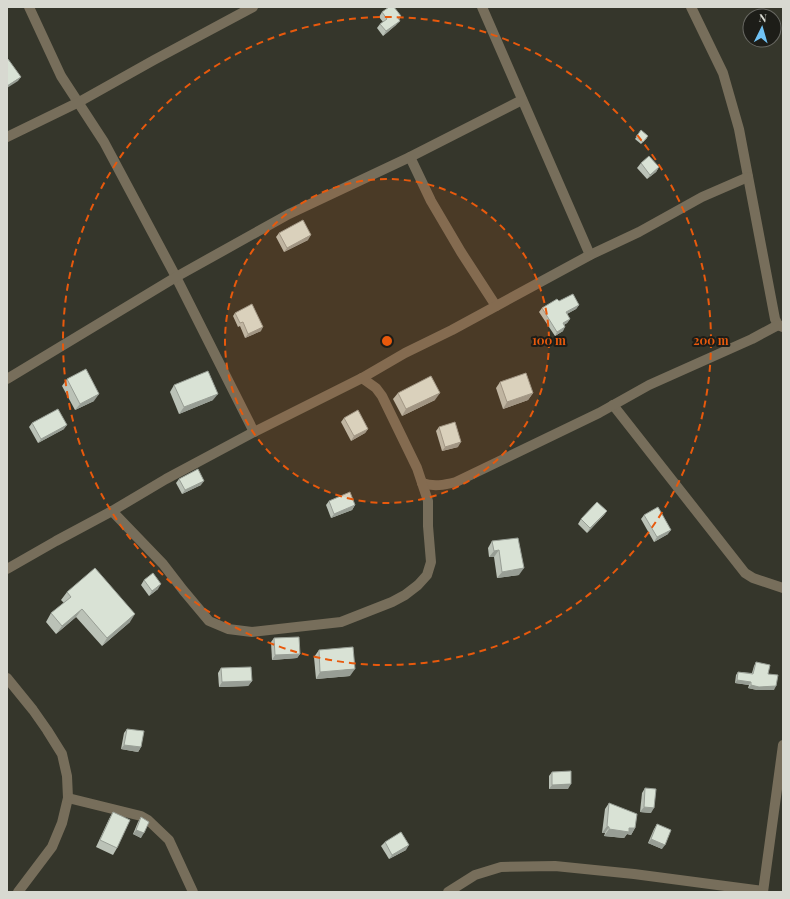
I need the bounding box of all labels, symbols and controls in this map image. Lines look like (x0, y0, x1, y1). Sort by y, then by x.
north arrow (742, 8, 782, 48)
text: N (758, 10, 768, 25)
text: 100 m (532, 332, 566, 348)
text: 200 m (693, 332, 729, 348)
centre of rings (380, 334, 394, 348)

